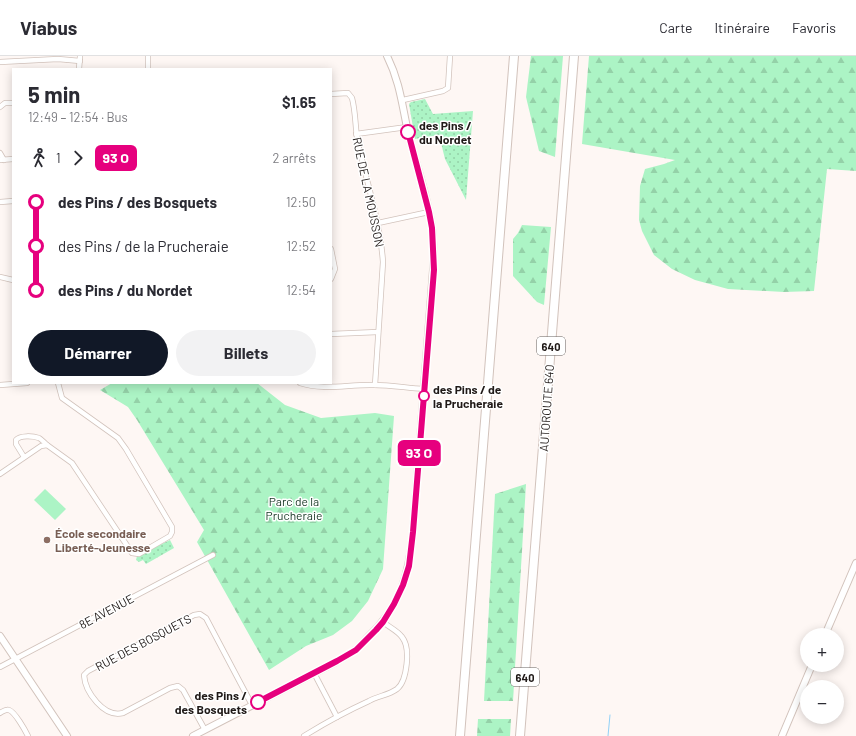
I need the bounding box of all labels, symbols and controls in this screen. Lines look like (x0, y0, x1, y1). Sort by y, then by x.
text: Viabus (20, 16, 77, 39)
text: Carte (659, 19, 692, 36)
text: Itinéraire (714, 19, 770, 36)
text: Favoris (792, 19, 836, 36)
text: 5 min (28, 81, 80, 107)
text: $1.65 (282, 93, 316, 111)
text: 12:49 – 12:54 · Bus (28, 109, 128, 125)
place label: des Pins / du Nordet (419, 118, 472, 146)
marker: des Pins / du Nordet (400, 124, 416, 140)
street label: RUE DE LA MOUSSON (350, 136, 388, 248)
icon: walk (28, 147, 50, 169)
icon: forward (67, 147, 89, 169)
text: 93 O (103, 149, 129, 166)
text: 1 (56, 150, 61, 166)
text: 2 arrêts (273, 150, 316, 166)
text: des Pins / des Bosquets (58, 193, 217, 211)
text: 12:50 (286, 194, 316, 210)
text: des Pins / de la Prucheraie (58, 237, 229, 255)
text: 12:52 (286, 238, 316, 254)
text: des Pins / du Nordet (58, 281, 192, 299)
text: 12:54 (286, 282, 316, 298)
button: Démarrer (28, 330, 168, 376)
button: Billets (176, 330, 316, 376)
road number: 640 (537, 337, 565, 355)
street label: AUTOROUTE 640 (536, 364, 556, 452)
place label: des Pins / de la Prucheraie (433, 382, 503, 410)
marker: des Pins / de la Prucheraie (418, 390, 430, 402)
line badge: 93 O (391, 440, 447, 466)
text: 93 O (406, 444, 432, 461)
park label: Parc de la Prucheraie (266, 494, 322, 522)
place label: École secondaire Liberté-Jeunesse (55, 526, 151, 554)
marker: École secondaire Liberté-Jeunesse (42, 535, 52, 545)
street label: 8E AVENUE (76, 591, 136, 631)
street label: RUE DES BOSQUETS (93, 611, 193, 673)
map controls (800, 628, 844, 724)
button: + (800, 628, 844, 672)
road number: 640 (511, 668, 539, 686)
button: − (800, 680, 844, 724)
place label: des Pins / des Bosquets (175, 688, 247, 716)
marker: des Pins / des Bosquets (250, 694, 266, 710)

